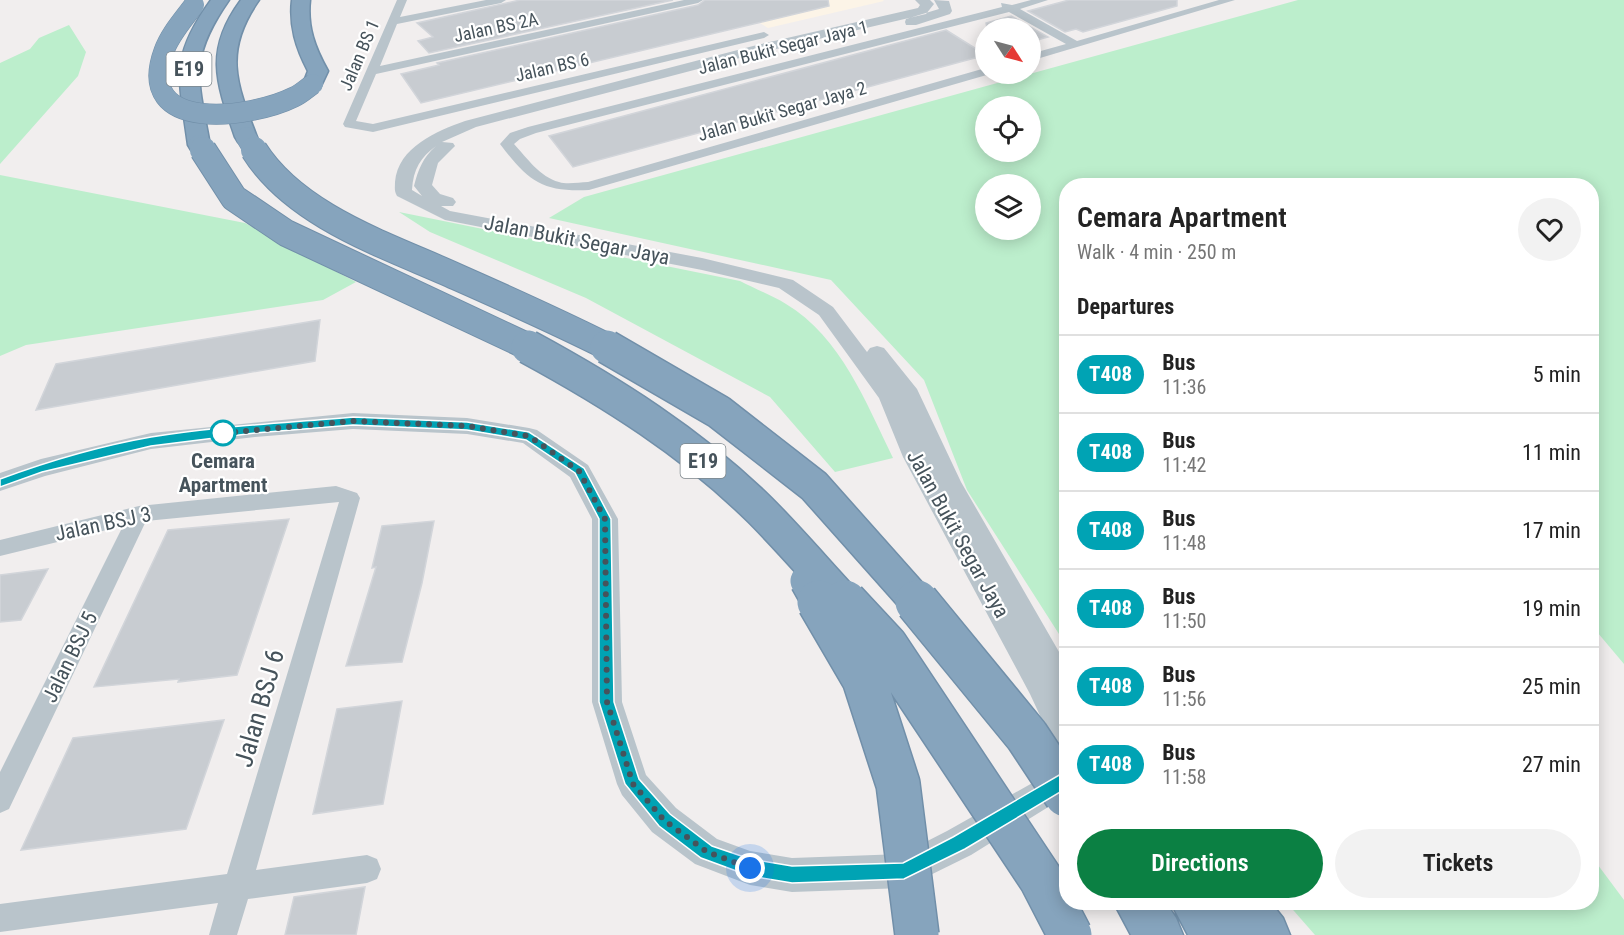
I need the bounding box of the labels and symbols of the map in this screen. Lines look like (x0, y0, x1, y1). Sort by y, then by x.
street label: Jalan BS 2A (452, 8, 541, 46)
street label: Jalan BS 1 (335, 16, 383, 94)
street label: Jalan Bukit Segar Jaya 1 (696, 16, 870, 78)
north arrow (975, 18, 1041, 84)
street label: Jalan BS 6 (513, 48, 591, 86)
road number: E19 (166, 52, 212, 86)
street label: Jalan Bukit Segar Jaya 2 (695, 77, 869, 145)
street label: Jalan Bukit Segar Jaya (482, 210, 672, 270)
marker: Cemara Apartment (210, 420, 236, 446)
road number: E19 (680, 444, 726, 478)
street label: Jalan Bukit Segar Jaya (902, 446, 1014, 622)
place label: Cemara Apartment (179, 449, 267, 497)
street label: Jalan BSJ 3 (53, 502, 153, 546)
street label: Jalan BSJ 5 (38, 608, 102, 706)
street label: Jalan BSJ 6 (228, 646, 290, 770)
your location (735, 853, 765, 883)

